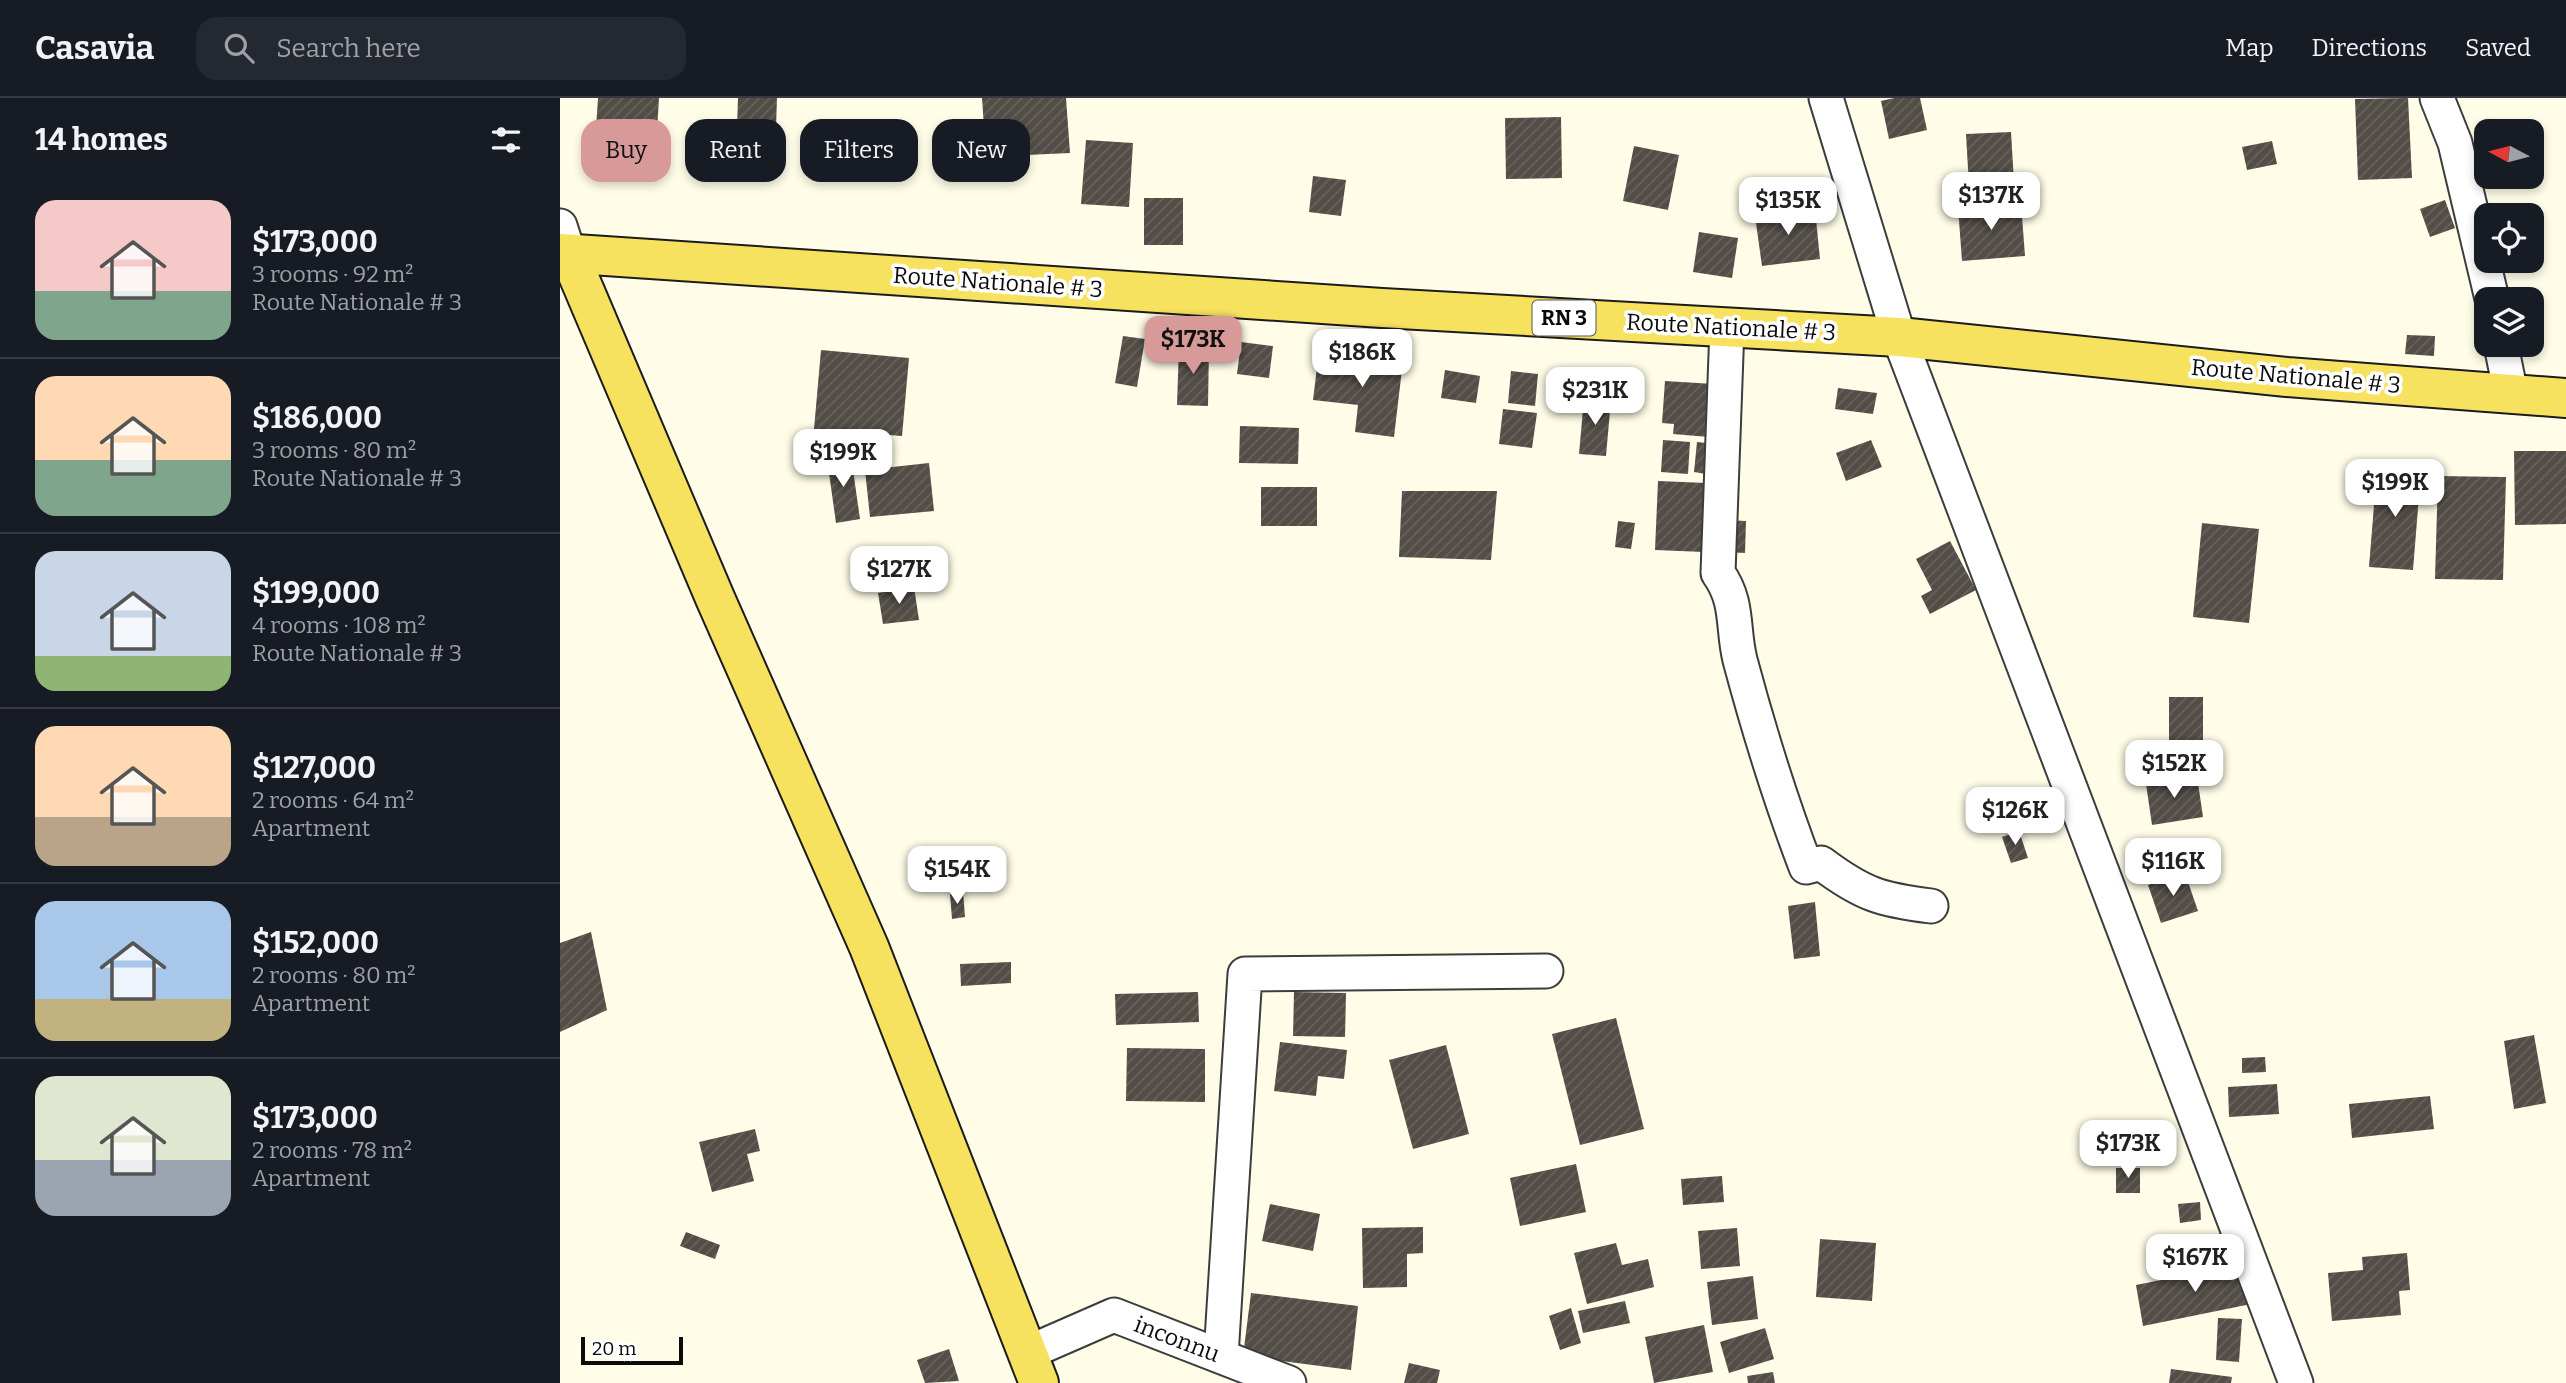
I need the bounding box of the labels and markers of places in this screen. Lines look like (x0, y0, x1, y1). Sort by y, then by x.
pin: $137K (1942, 172, 2040, 232)
pin: $135K (1739, 178, 1837, 237)
pin: $173K (1144, 316, 1242, 376)
pin: $186K (1313, 330, 1411, 389)
pin: $231K (1546, 368, 1644, 427)
pin: $199K (794, 430, 892, 489)
pin: $199K (2346, 460, 2444, 519)
pin: $127K (850, 546, 948, 606)
pin: $152K (2125, 740, 2223, 800)
pin: $126K (1966, 788, 2064, 847)
pin: $116K (2124, 838, 2222, 898)
pin: $154K (908, 846, 1006, 906)
pin: $173K (2079, 1121, 2177, 1180)
pin: $167K (2146, 1234, 2244, 1294)

